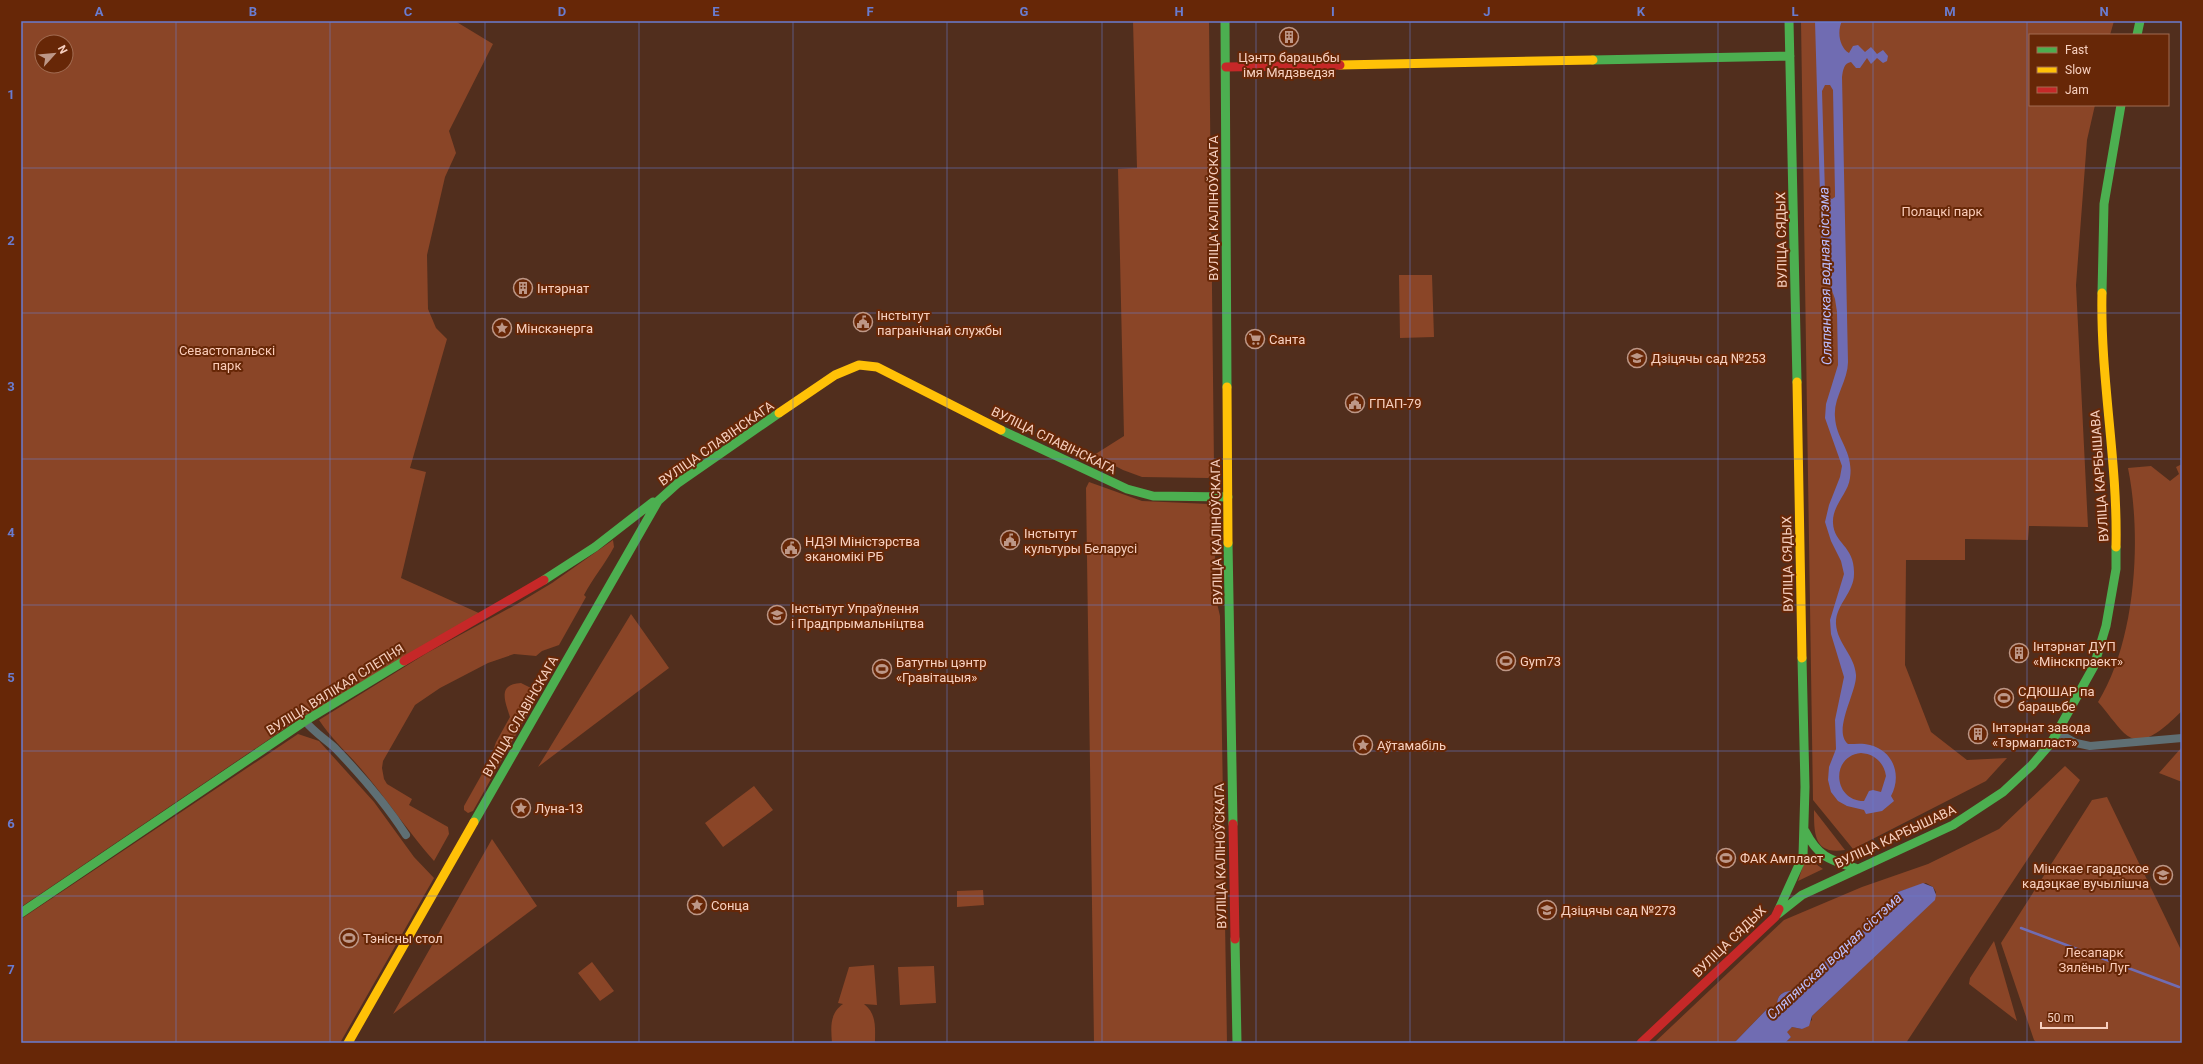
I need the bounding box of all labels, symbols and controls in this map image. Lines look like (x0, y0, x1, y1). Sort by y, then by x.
text: A (95, 4, 104, 19)
text: B (249, 4, 257, 19)
text: C (404, 4, 413, 19)
text: D (558, 4, 566, 19)
text: E (712, 4, 720, 19)
text: F (866, 4, 874, 19)
text: G (1020, 4, 1029, 19)
text: H (1174, 4, 1184, 19)
text: I (1331, 4, 1335, 19)
text: J (1483, 4, 1491, 19)
text: K (1637, 4, 1646, 19)
text: L (1791, 4, 1799, 19)
text: M (1944, 4, 1956, 19)
text: N (2099, 4, 2109, 19)
building icon: Цэнтр барацьбы імя Мядзведзя (1278, 26, 1300, 48)
north arrow (34, 34, 74, 74)
legend (2029, 34, 2169, 106)
text: N (55, 43, 70, 56)
text: Fast (2065, 43, 2088, 57)
place label: Цэнтр барацьбы імя Мядзведзя (1238, 50, 1340, 80)
text: Slow (2065, 63, 2091, 77)
text: Jam (2065, 83, 2089, 97)
text: 1 (7, 87, 15, 102)
street label: ВУЛІЦА КАЛІНОЎСКАГА (1206, 135, 1221, 281)
water label: Сляпянская водная сістэма (1815, 187, 1835, 365)
street label: ВУЛІЦА СЯДЫХ (1773, 192, 1790, 288)
park label: Полацкі парк (1901, 204, 1983, 219)
text: 2 (7, 233, 15, 248)
building icon: Інтэрнат (512, 277, 534, 299)
place label: Інтэрнат (537, 281, 589, 296)
place label: Інстытут пагранічнай службы (877, 308, 1002, 338)
public building icon: Інстытут пагранічнай службы (852, 311, 874, 333)
place icon: Мінскэнерга (491, 317, 513, 339)
place label: Мінскэнерга (516, 321, 593, 336)
supermarket icon: Санта (1244, 328, 1266, 350)
place label: Санта (1269, 332, 1305, 347)
park label: Севастопальскі парк (179, 343, 275, 373)
school or university icon: Дзіцячы сад №253 (1626, 347, 1648, 369)
place label: Дзіцячы сад №253 (1651, 351, 1766, 366)
text: 3 (7, 379, 15, 394)
public building icon: ГПАП-79 (1344, 392, 1366, 414)
place label: ГПАП-79 (1369, 396, 1421, 411)
street label: ВУЛІЦА СЛАВІНСКАГА (656, 398, 777, 489)
street label: ВУЛІЦА СЛАВІНСКАГА (989, 404, 1119, 477)
street label: ВУЛІЦА КАРБЫШАВА (2087, 409, 2112, 542)
street label: ВУЛІЦА КАЛІНОЎСКАГА (1208, 459, 1225, 605)
street label: ВУЛІЦА СЯДЫХ (1779, 516, 1796, 612)
text: 4 (7, 525, 15, 540)
place label: Інстытут культуры Беларусі (1024, 526, 1137, 556)
public building icon: Інстытут культуры Беларусі (999, 529, 1021, 551)
place label: НДЭІ Міністэрства эканомікі РБ (805, 534, 920, 564)
public building icon: НДЭІ Міністэрства эканомікі РБ (780, 537, 802, 559)
place label: Інстытут Упраўлення і Прадпрымальніцтва (791, 601, 924, 631)
school or university icon: Інстытут Упраўлення і Прадпрымальніцтва (766, 604, 788, 626)
place label: Інтэрнат ДУП «Мінскпраект» (2033, 639, 2123, 669)
street label: ВУЛІЦА ВЯЛІКАЯ СЛЕПНЯ (264, 641, 407, 738)
building icon: Інтэрнат ДУП «Мінскпраект» (2008, 642, 2030, 664)
sports icon: Gym73 (1495, 650, 1517, 672)
street label: ВУЛІЦА СЛАВІНСКАГА (480, 653, 561, 779)
place label: Gym73 (1520, 654, 1561, 669)
place label: Батутны цэнтр «Гравітацыя» (896, 655, 986, 685)
sports icon: Батутны цэнтр «Гравітацыя» (871, 658, 893, 680)
text: 5 (7, 670, 15, 685)
place label: СДЮШАР па барацьбе (2018, 684, 2095, 714)
sports icon: СДЮШАР па барацьбе (1993, 687, 2015, 709)
place label: Інтэрнат завода «Тэрмапласт» (1992, 720, 2091, 750)
building icon: Інтэрнат завода «Тэрмапласт» (1967, 723, 1989, 745)
place icon: Аўтамабіль (1352, 734, 1374, 756)
place label: Аўтамабіль (1377, 738, 1446, 753)
street label: ВУЛІЦА КАЛІНОЎСКАГА (1212, 783, 1229, 929)
place icon: Луна-13 (510, 797, 532, 819)
place label: Луна-13 (535, 801, 583, 816)
street label: ВУЛІЦА КАРБЫШАВА (1832, 802, 1959, 871)
text: 6 (7, 816, 15, 831)
sports icon: ФАК Ампласт (1715, 847, 1737, 869)
place label: ФАК Ампласт (1740, 851, 1823, 866)
place label: Мінскае гарадское кадэцкае вучылішча (2022, 861, 2149, 891)
school or university icon: Мінскае гарадское кадэцкае вучылішча (2152, 864, 2174, 886)
water label: Сляпянская водная сістэма (1763, 889, 1905, 1023)
place icon: Сонца (686, 894, 708, 916)
place label: Сонца (711, 898, 749, 913)
school or university icon: Дзіцячы сад №273 (1536, 899, 1558, 921)
place label: Дзіцячы сад №273 (1561, 903, 1676, 918)
street label: ВУЛІЦА СЯДЫХ (1690, 903, 1769, 980)
sports icon: Тэнісны стол (338, 927, 360, 949)
place label: Тэнісны стол (363, 931, 443, 946)
park label: Лесапарк Зялёны Луг (2059, 945, 2130, 975)
text: 7 (7, 962, 15, 977)
scale bar (2041, 1004, 2107, 1030)
text: 50 m (2047, 1011, 2074, 1025)

